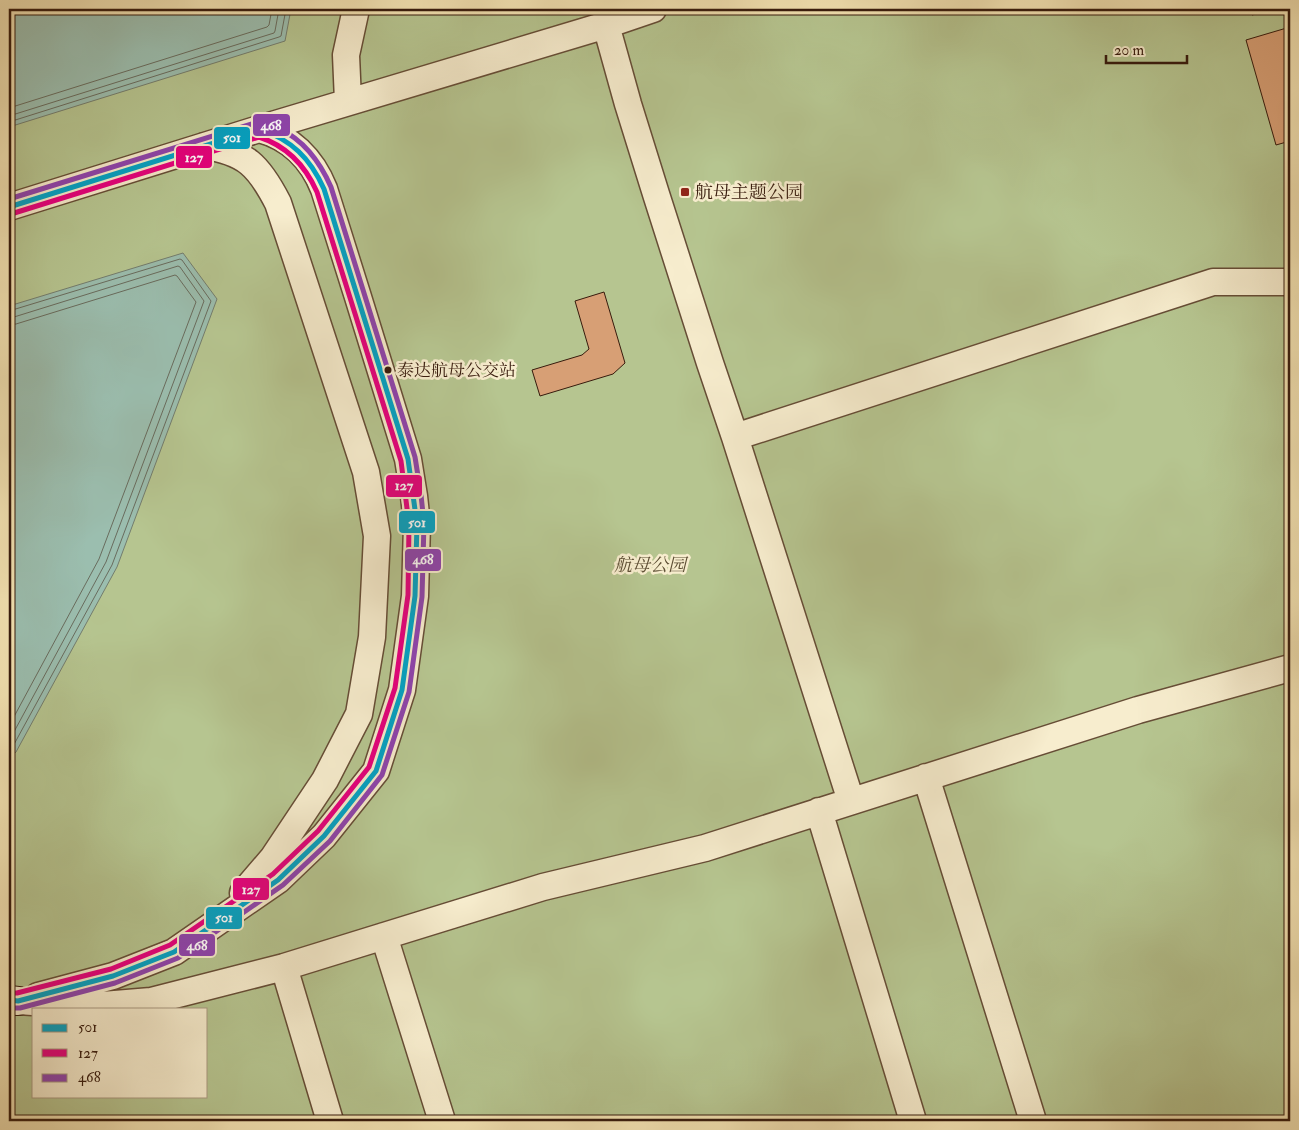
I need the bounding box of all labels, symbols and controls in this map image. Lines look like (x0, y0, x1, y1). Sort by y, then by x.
scale bar (1106, 32, 1188, 64)
text: 20 m (1114, 41, 1144, 60)
line badge: 468 (252, 113, 291, 137)
text: 468 (259, 117, 282, 134)
line badge: 501 (213, 126, 251, 150)
text: 501 (223, 129, 241, 146)
line badge: 127 (175, 145, 213, 169)
text: 127 (185, 149, 204, 166)
place label: 航母主题公园 (695, 181, 803, 204)
marker: 航母主题公园 (679, 186, 691, 198)
place label: 泰达航母公交站 (397, 360, 516, 381)
marker: 泰达航母公交站 (383, 365, 393, 375)
line badge: 127 (385, 474, 423, 498)
text: 127 (395, 477, 414, 494)
line badge: 501 (398, 510, 436, 534)
text: 501 (408, 514, 426, 531)
line badge: 468 (404, 548, 442, 572)
text: 468 (411, 551, 434, 568)
park label: 航母公园 (614, 554, 689, 577)
line badge: 127 (232, 877, 270, 901)
text: 127 (242, 881, 261, 898)
line badge: 501 (205, 906, 243, 930)
text: 501 (215, 909, 233, 926)
line badge: 468 (178, 933, 216, 957)
text: 468 (185, 937, 208, 954)
legend (32, 1008, 208, 1098)
text: 501 (78, 1018, 97, 1037)
text: 127 (78, 1044, 98, 1063)
text: 468 (78, 1068, 101, 1087)

